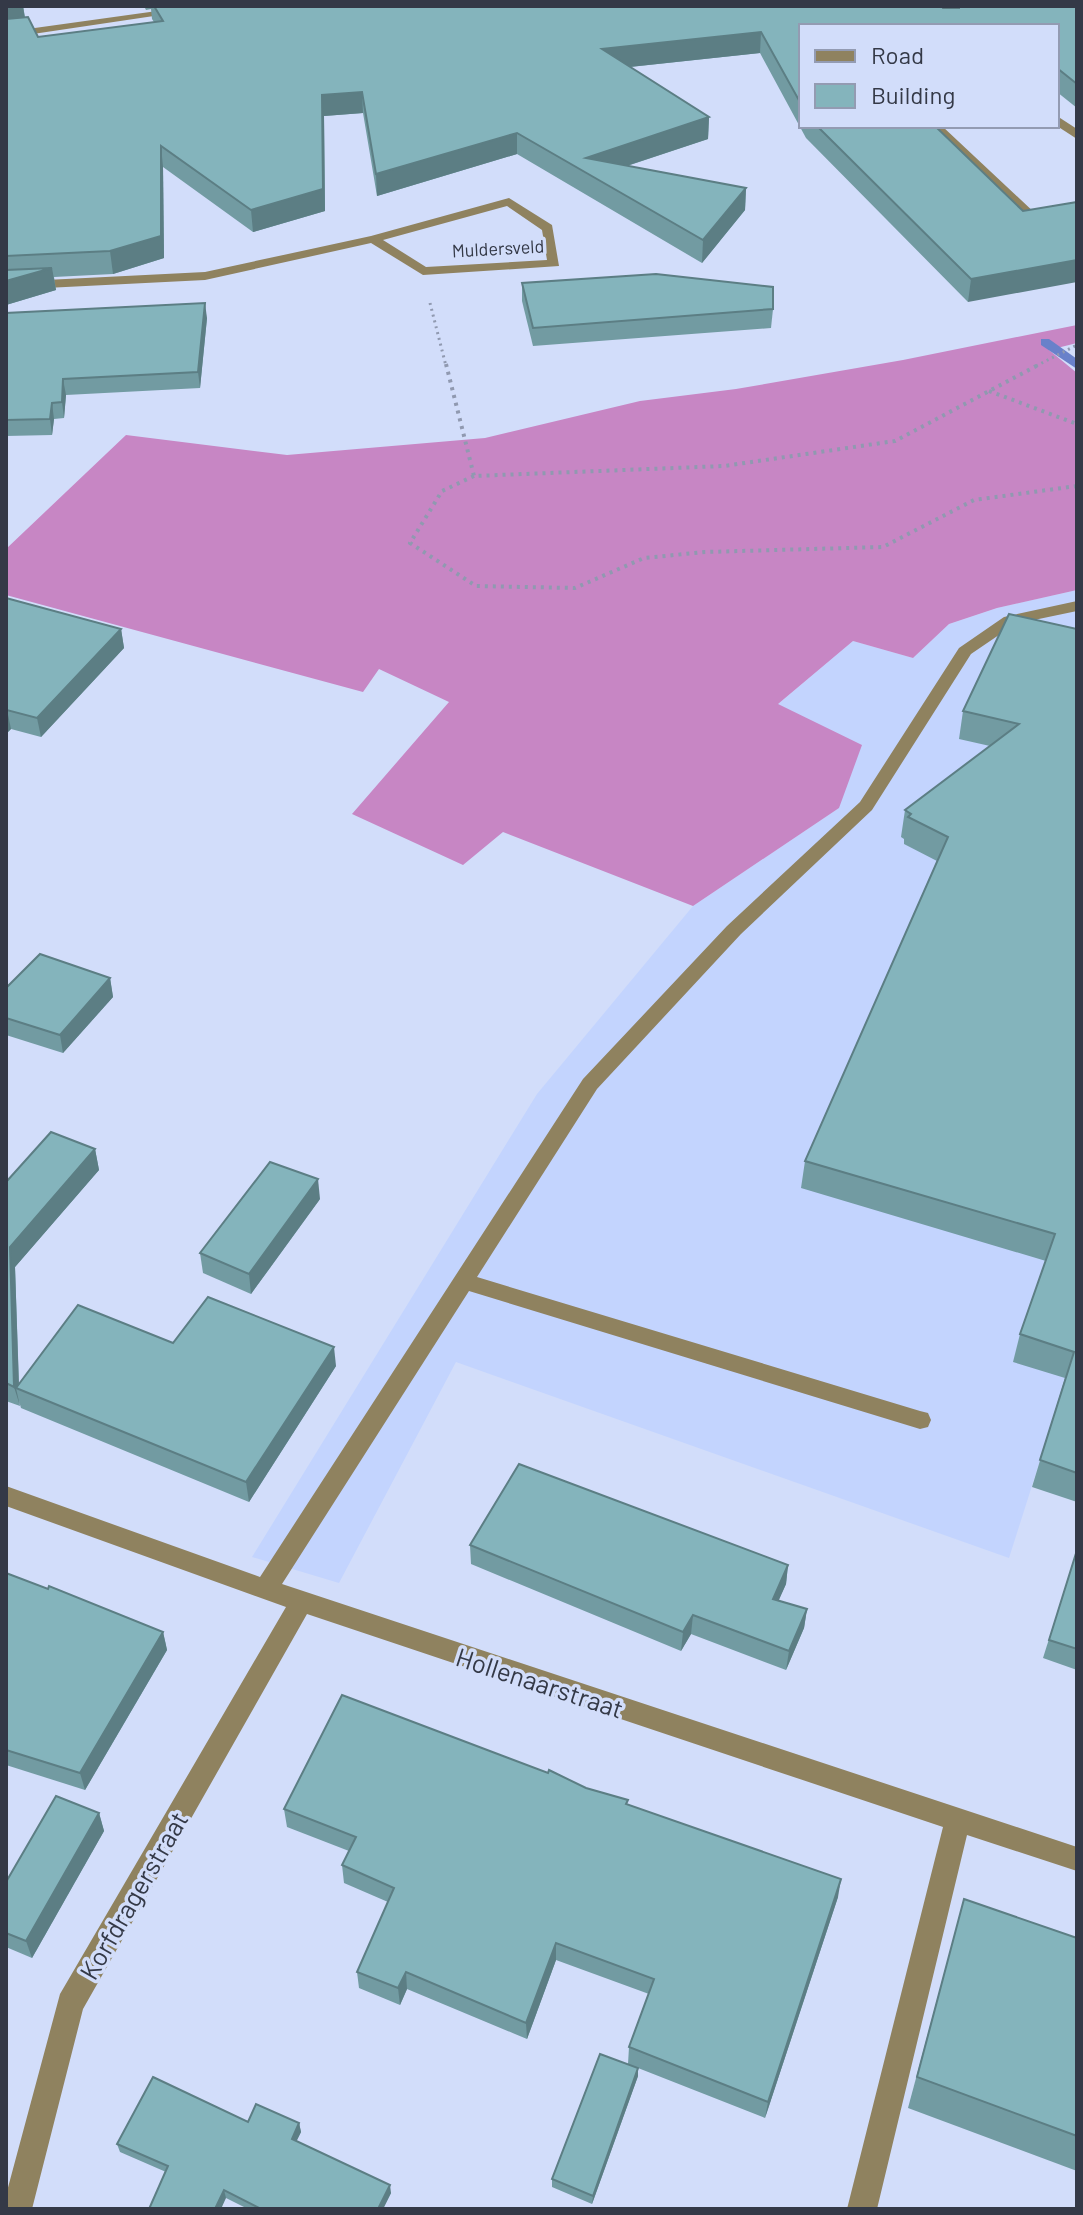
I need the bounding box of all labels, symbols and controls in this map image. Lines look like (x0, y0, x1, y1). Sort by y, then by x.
legend (799, 24, 1059, 128)
text: Road (871, 40, 924, 69)
text: Building (871, 80, 955, 109)
street label: Muldersveld (451, 235, 545, 261)
street label: Hollenaarstraat (452, 1640, 628, 1724)
street label: Korfdragerstraat (72, 1805, 194, 1985)

